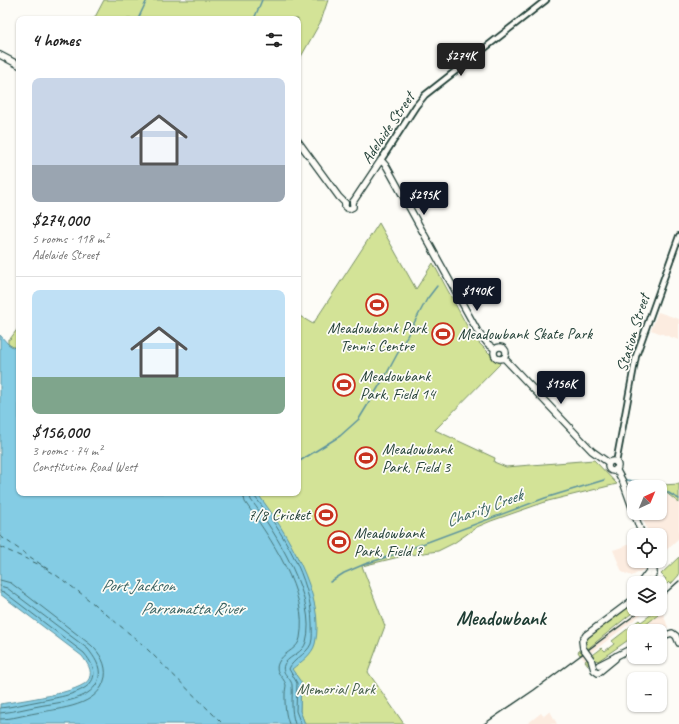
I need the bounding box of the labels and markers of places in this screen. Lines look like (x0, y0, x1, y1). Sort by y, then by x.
pin: $274K (433, 43, 489, 77)
pin: $295K (396, 182, 452, 216)
pin: $140K (449, 278, 505, 312)
sports icon: Meadowbank Park Tennis Centre (364, 292, 390, 318)
place label: Meadowbank Park Tennis Centre (328, 318, 428, 356)
sports icon: Meadowbank Skate Park (430, 321, 456, 347)
place label: Meadowbank Skate Park (458, 324, 593, 344)
place label: Meadowbank Park, Field 14 (360, 366, 437, 404)
pin: $156K (533, 371, 589, 405)
sports icon: Meadowbank Park, Field 14 (331, 372, 357, 398)
place label: Meadowbank Park, Field 3 (382, 439, 453, 477)
sports icon: Meadowbank Park, Field 3 (353, 445, 379, 471)
sports icon: 7/8 Cricket (313, 502, 339, 528)
place label: 7/8 Cricket (248, 505, 312, 525)
place label: Meadowbank Park, Field 7 (354, 523, 425, 561)
sports icon: Meadowbank Park, Field 7 (326, 529, 352, 555)

